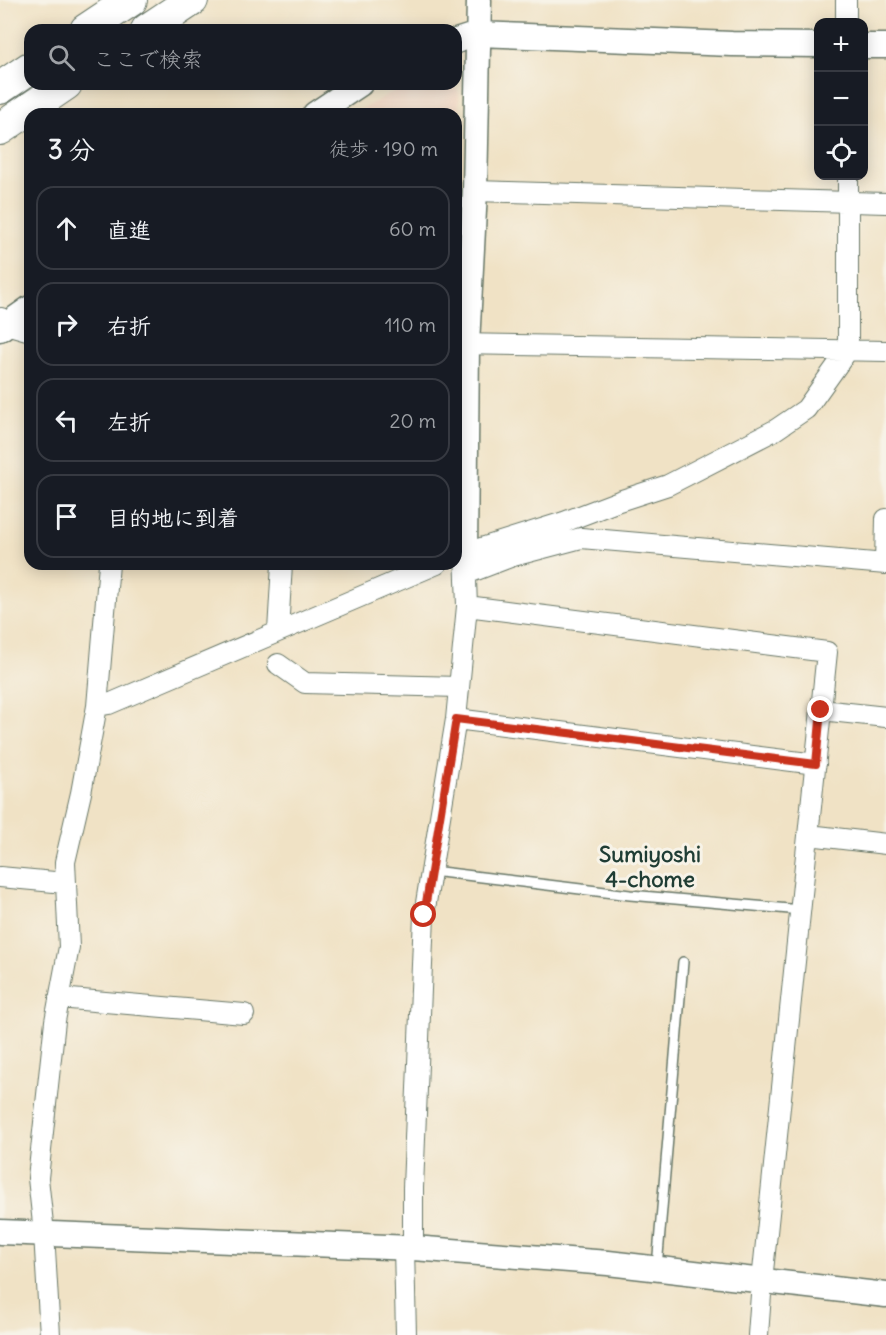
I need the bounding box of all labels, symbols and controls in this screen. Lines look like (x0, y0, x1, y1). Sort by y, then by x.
map controls (814, 18, 868, 180)
button: + (814, 18, 868, 72)
search box (24, 24, 462, 90)
icon: search (45, 41, 78, 74)
text: ここで検索 (93, 45, 203, 73)
button: − (814, 72, 868, 126)
button: locate (814, 126, 868, 180)
text: 3 分 (48, 133, 95, 166)
text: 徒歩 · 190 m (329, 136, 438, 161)
icon: ahead (50, 212, 83, 245)
text: 直進 (107, 216, 151, 244)
text: 60 m (389, 216, 436, 241)
icon: right (50, 308, 83, 341)
text: 右折 (107, 312, 151, 340)
text: 110 m (385, 312, 436, 337)
icon: left (50, 404, 83, 437)
text: 左折 (107, 408, 151, 436)
text: 20 m (390, 408, 436, 433)
icon: arrive (50, 500, 83, 533)
text: 目的地に到着 (107, 504, 239, 532)
route end (807, 696, 833, 722)
district label: Sumiyoshi 4-chome (599, 840, 701, 893)
route start (410, 901, 436, 927)

